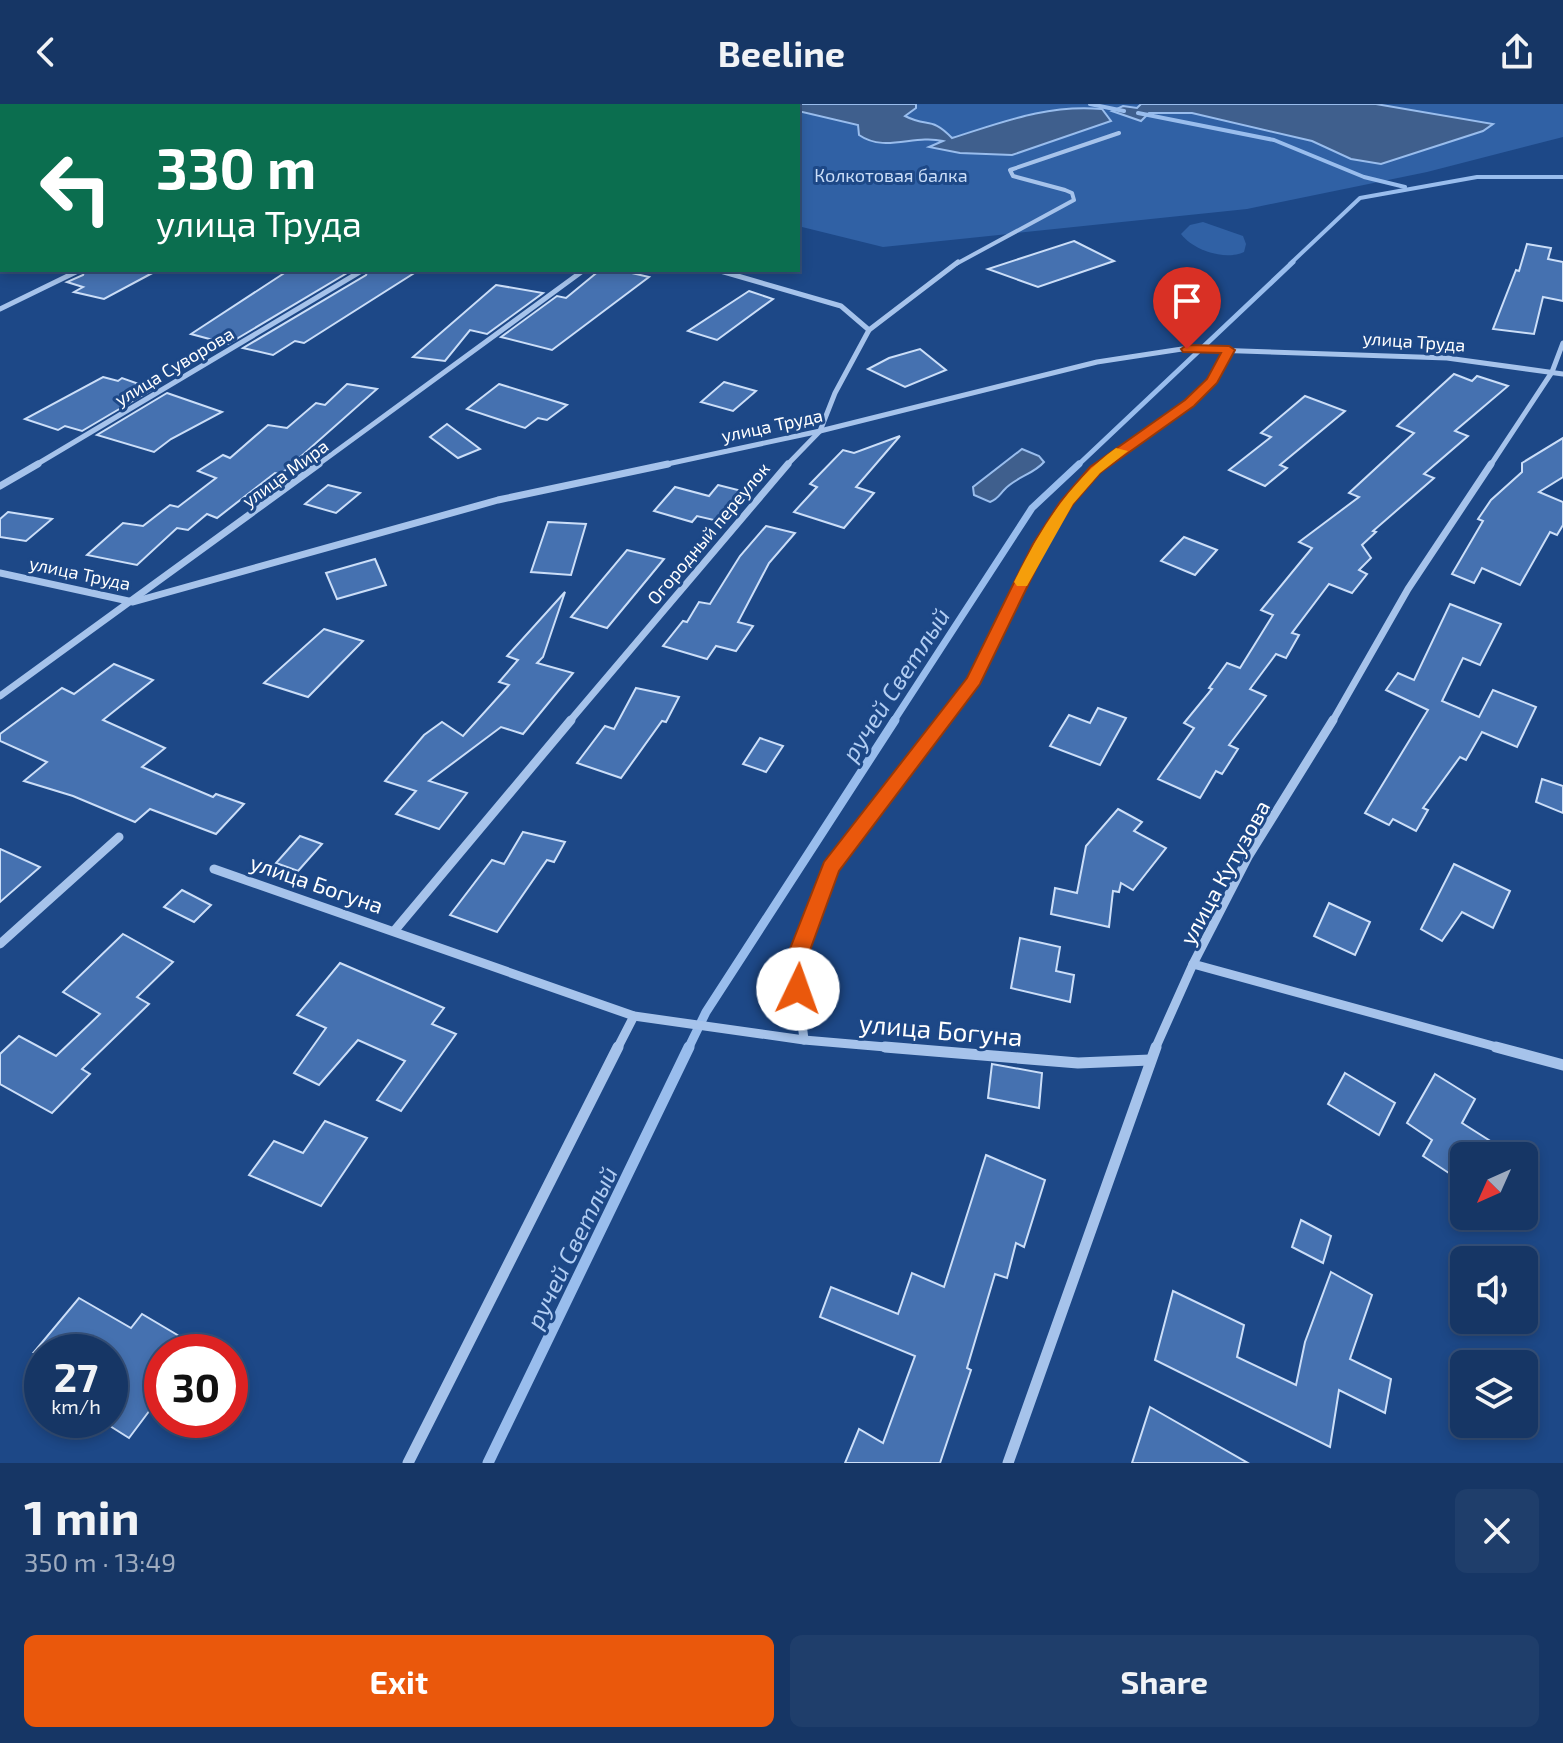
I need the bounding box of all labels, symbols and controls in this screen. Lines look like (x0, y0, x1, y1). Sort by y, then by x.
icon: back (24, 30, 68, 74)
icon: share (1495, 30, 1539, 74)
text: Beeline (718, 31, 845, 74)
text: 330 m (156, 133, 316, 200)
icon: left (24, 136, 128, 240)
park label: Колкотовая балка (814, 164, 968, 186)
text: улица Труда (156, 201, 362, 244)
pin (1153, 267, 1221, 349)
icon: arrive (1165, 279, 1209, 323)
street label: улица Суворова (111, 322, 237, 410)
street label: улица Труда (1362, 326, 1466, 356)
street label: улица Труда (719, 404, 825, 446)
street label: улица Мира (238, 434, 332, 512)
street label: Огородный переулок (642, 457, 774, 609)
street label: улица Труда (27, 552, 133, 594)
water label: ручей Светлый (835, 602, 955, 766)
street label: улица Кутузова (1174, 795, 1275, 949)
street label: улица Богуна (247, 848, 387, 919)
position arrow (756, 947, 840, 1031)
street label: улица Богуна (858, 1006, 1024, 1053)
north arrow (1450, 1142, 1538, 1230)
map controls (1450, 1142, 1538, 1438)
water label: ручей Светлый (519, 1161, 623, 1333)
button: sound (1450, 1246, 1538, 1334)
speed limit sign: 30 (144, 1334, 248, 1438)
button: layers (1450, 1350, 1538, 1438)
text: 27 (54, 1352, 98, 1400)
text: km/h (51, 1394, 101, 1418)
text: 1 min (24, 1487, 140, 1545)
button: close (1455, 1489, 1539, 1573)
text: 350 m · 13:49 (24, 1546, 176, 1577)
button: Exit (24, 1635, 774, 1727)
button: Share (790, 1635, 1539, 1727)

